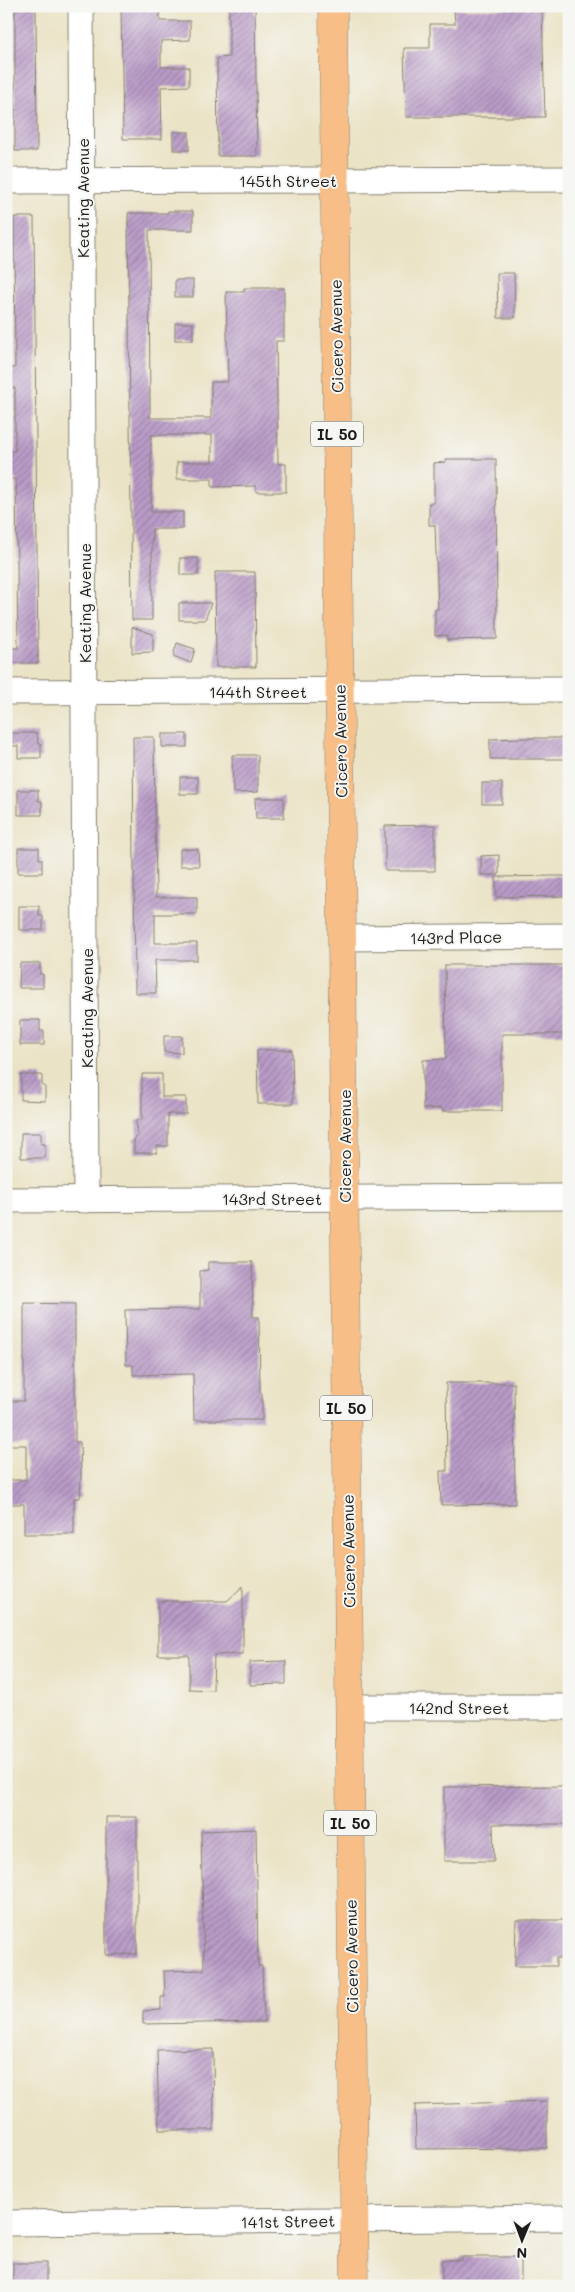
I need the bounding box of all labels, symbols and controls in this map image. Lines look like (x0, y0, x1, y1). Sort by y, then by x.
street label: Keating Avenue (72, 138, 93, 258)
street label: 145th Street (239, 170, 337, 191)
street label: Cicero Avenue (325, 279, 347, 393)
road number: IL 50 (311, 422, 363, 446)
street label: Keating Avenue (74, 543, 95, 663)
street label: 144th Street (209, 681, 307, 702)
street label: Cicero Avenue (329, 684, 351, 798)
street label: 143rd Place (410, 926, 502, 948)
street label: Keating Avenue (76, 948, 97, 1068)
street label: Cicero Avenue (334, 1089, 355, 1203)
street label: 143rd Street (222, 1188, 322, 1209)
road number: IL 50 (320, 1396, 372, 1420)
street label: Cicero Avenue (337, 1494, 359, 1608)
street label: 142nd Street (409, 1697, 509, 1718)
road number: IL 50 (324, 1810, 376, 1836)
street label: Cicero Avenue (340, 1899, 362, 2013)
street label: 141st Street (241, 2210, 335, 2232)
north arrow (498, 2214, 548, 2264)
text: N (516, 2244, 527, 2263)

